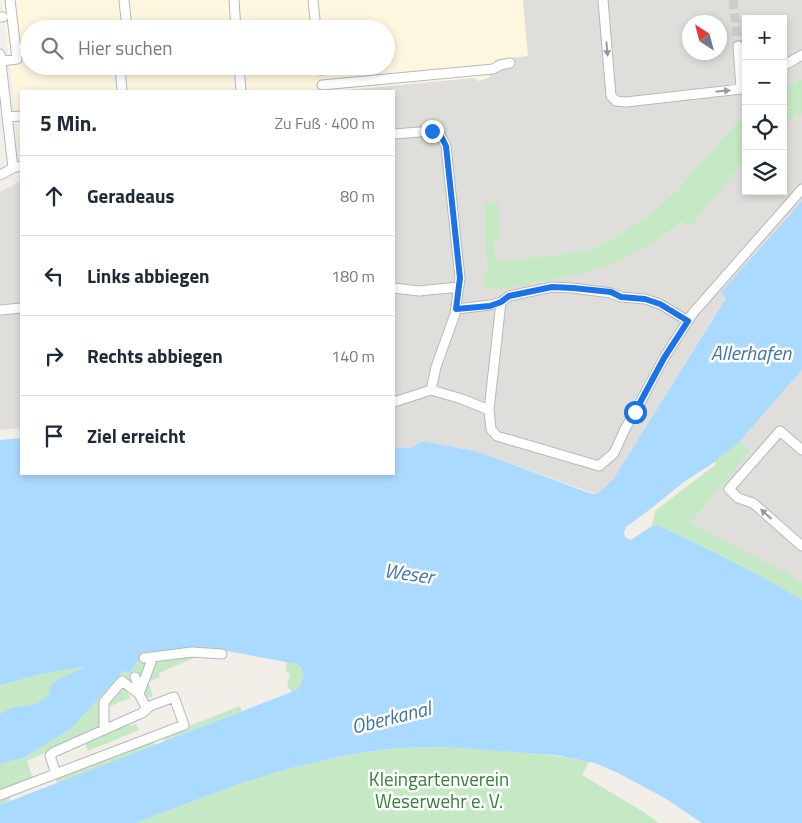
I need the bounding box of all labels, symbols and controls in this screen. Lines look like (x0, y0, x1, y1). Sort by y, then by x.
north arrow (682, 15, 727, 60)
map controls (742, 15, 787, 195)
button: + (742, 15, 787, 60)
search box (20, 20, 395, 75)
text: Hier suchen (78, 33, 173, 62)
icon: search (38, 34, 66, 62)
one-way arrow (603, 41, 611, 57)
button: − (742, 60, 787, 105)
one-way arrow (715, 87, 731, 95)
button: locate (742, 105, 787, 150)
text: 5 Min. (40, 107, 97, 139)
text: Zu Fuß · 400 m (274, 111, 375, 135)
route end (421, 120, 444, 143)
button: layers (742, 150, 787, 195)
text: Geradeaus (87, 181, 174, 210)
icon: ahead (40, 182, 68, 210)
text: 80 m (340, 184, 375, 208)
text: Links abbiegen (87, 261, 210, 290)
icon: left (40, 262, 68, 290)
text: 180 m (331, 264, 375, 288)
water label: Allerhafen (711, 337, 792, 368)
text: Rechts abbiegen (87, 341, 223, 370)
icon: right (40, 342, 68, 370)
text: 140 m (331, 344, 375, 368)
route start (624, 401, 647, 424)
text: Ziel erreicht (87, 421, 185, 450)
icon: arrive (40, 422, 68, 450)
one-way arrow (760, 508, 772, 520)
water label: Weser (382, 554, 438, 592)
water label: Oberkanal (348, 692, 437, 742)
park label: Kleingartenverein Weserwehr e. V. (369, 764, 509, 815)

